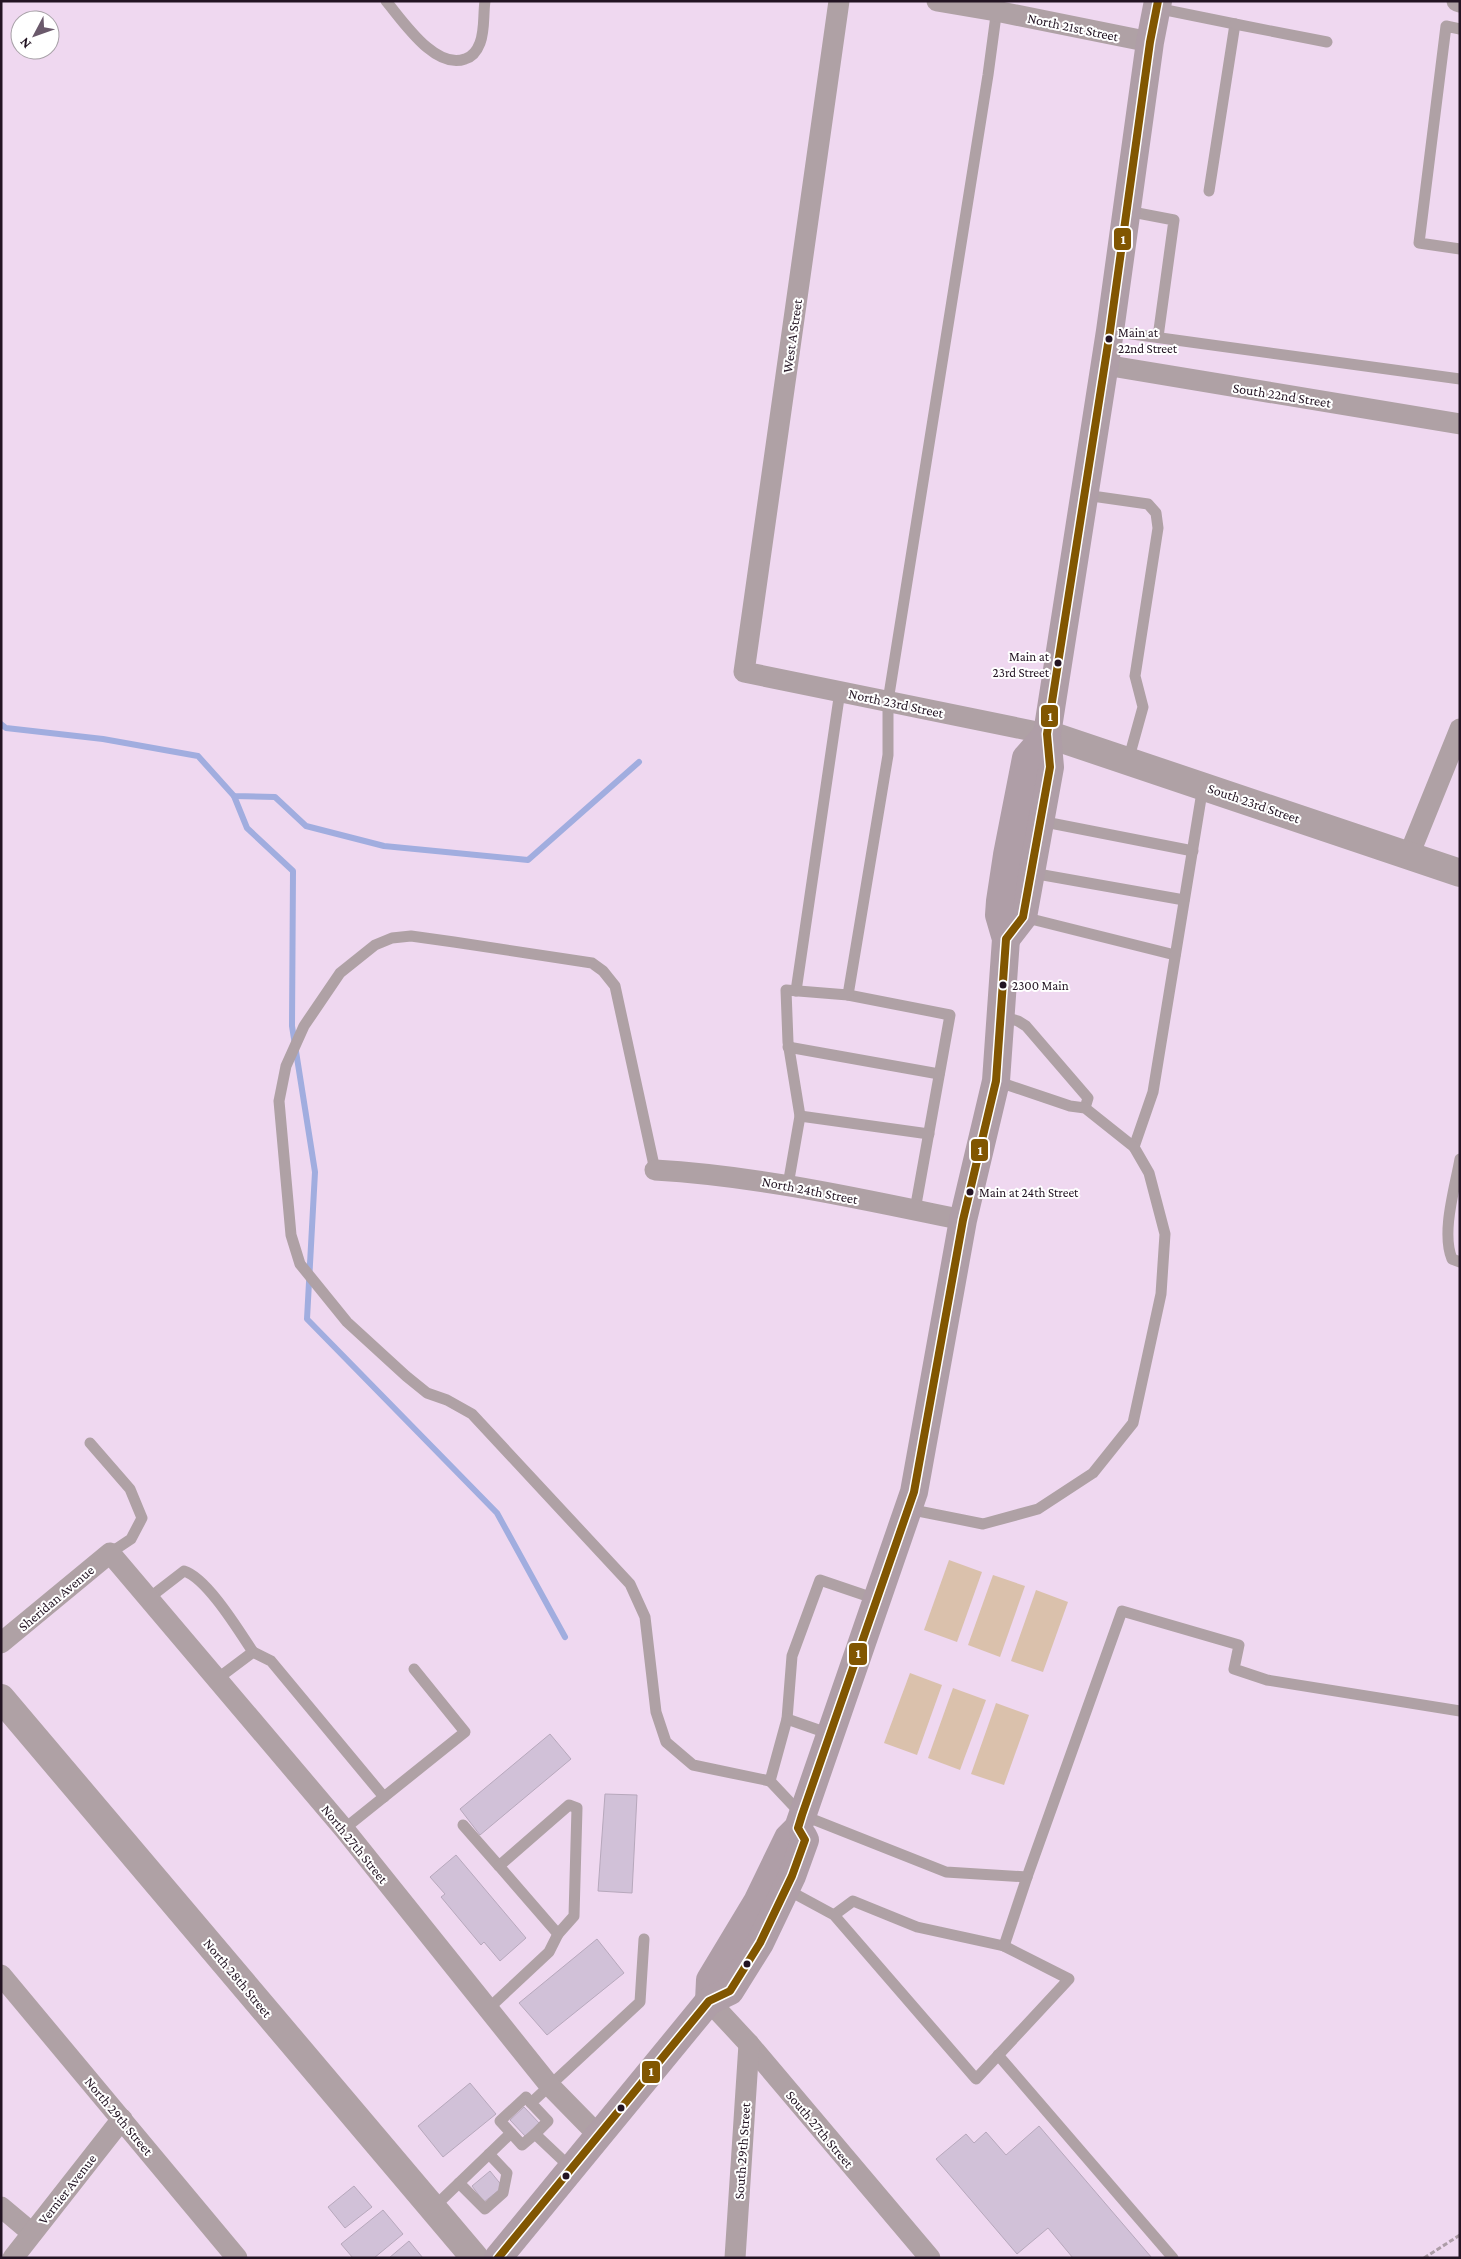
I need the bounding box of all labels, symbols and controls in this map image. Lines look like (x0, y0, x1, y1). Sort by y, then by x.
north arrow (10, 10, 60, 60)
street label: North 21st Street (1026, 10, 1120, 45)
text: N (16, 34, 34, 52)
line badge: 1 (1113, 227, 1132, 251)
text: 1 (1120, 231, 1126, 247)
street label: West A Street (779, 298, 805, 374)
place label: Main at 22nd Street (1118, 325, 1178, 356)
marker: Main at 22nd Street (1104, 334, 1114, 344)
street label: South 22nd Street (1232, 379, 1333, 411)
place label: Main at 23rd Street (993, 649, 1050, 680)
marker: Main at 23rd Street (1053, 658, 1063, 668)
street label: North 23rd Street (847, 685, 945, 721)
line badge: 1 (1040, 704, 1059, 728)
text: 1 (1047, 708, 1053, 724)
street label: South 23rd Street (1206, 780, 1303, 826)
place label: 2300 Main (1012, 978, 1069, 993)
marker: 2300 Main (998, 980, 1008, 990)
line badge: 1 (970, 1138, 989, 1162)
text: 1 (977, 1142, 983, 1158)
street label: North 24th Street (761, 1173, 860, 1207)
place label: Main at 24th Street (979, 1185, 1079, 1200)
marker: Main at 24th Street (965, 1187, 975, 1197)
street label: Sheridan Avenue (15, 1562, 97, 1634)
line badge: 1 (848, 1642, 868, 1666)
text: 1 (855, 1645, 861, 1661)
street label: North 27th Street (318, 1802, 392, 1887)
street label: North 28th Street (201, 1935, 276, 2021)
unlabelled marker (742, 1959, 752, 1969)
line badge: 1 (641, 2060, 661, 2084)
text: 1 (648, 2063, 654, 2079)
street label: North 29th Street (82, 2074, 157, 2159)
street label: South 27th Street (783, 2087, 857, 2171)
street label: South 29th Street (731, 2102, 753, 2200)
unlabelled marker (616, 2103, 626, 2113)
street label: Vernier Avenue (35, 2151, 99, 2227)
unlabelled marker (561, 2171, 571, 2181)

